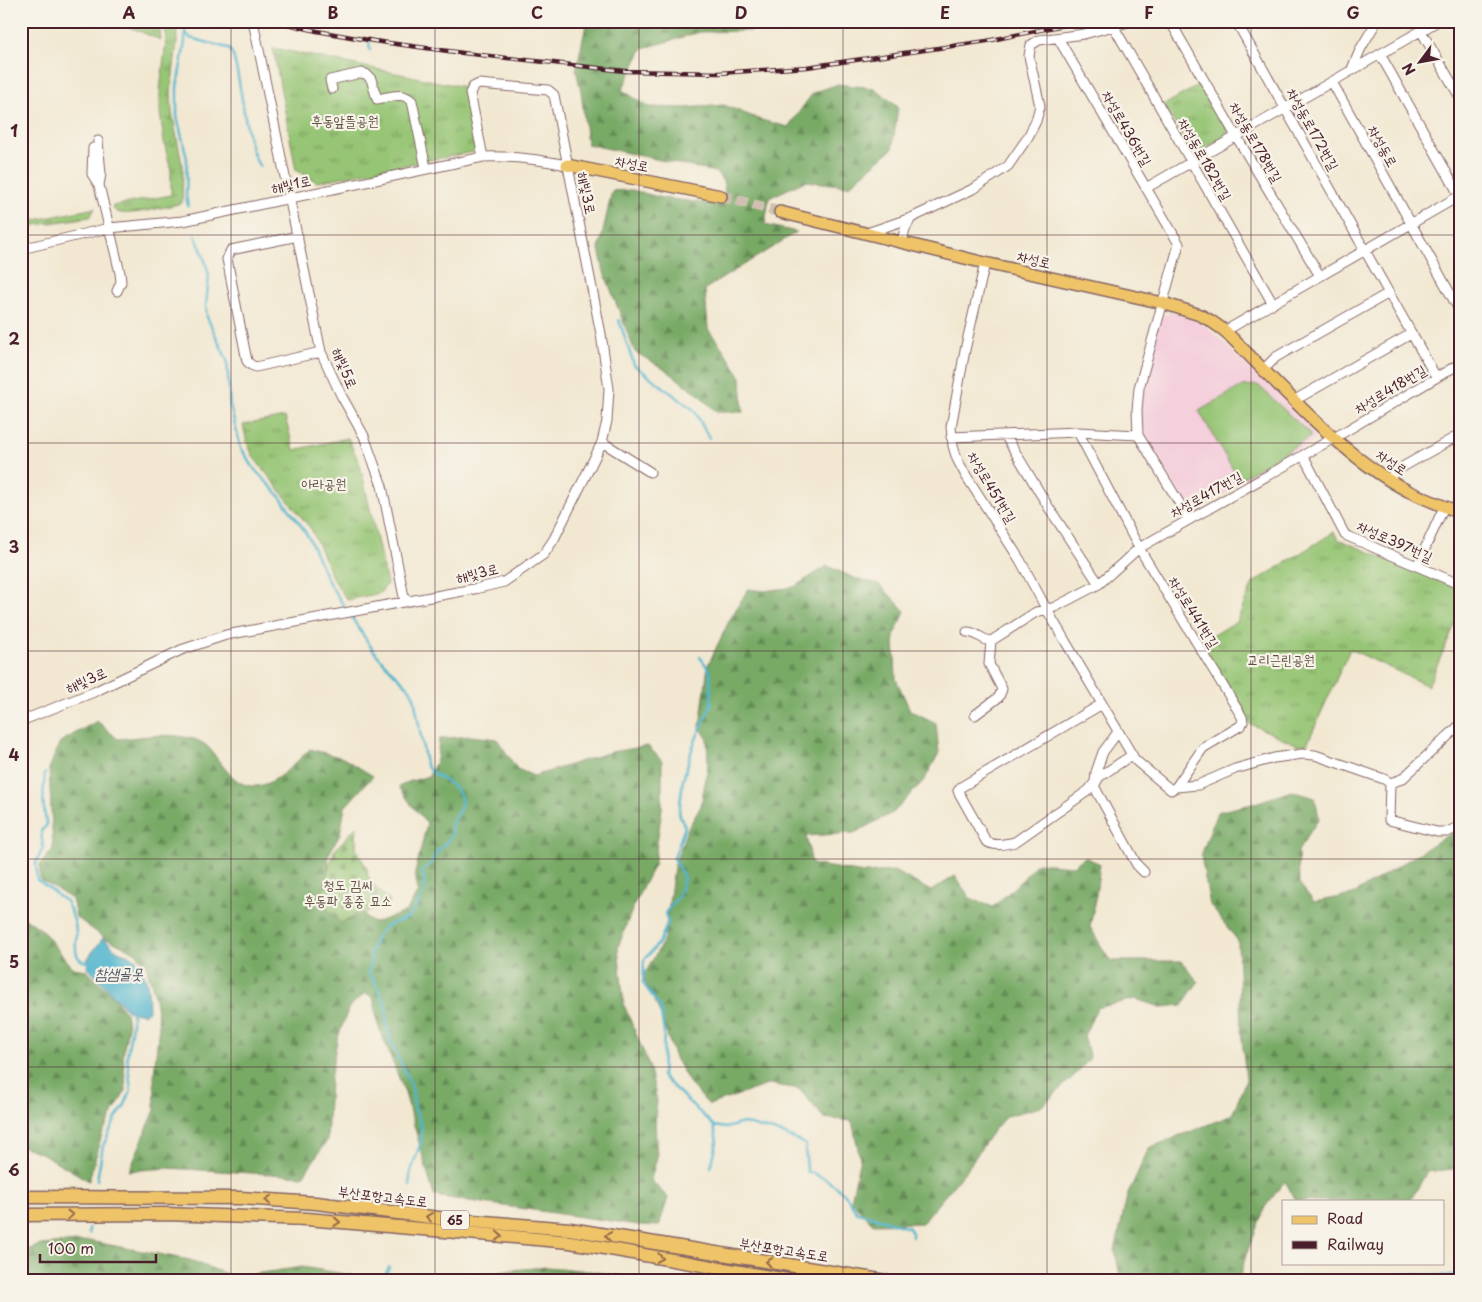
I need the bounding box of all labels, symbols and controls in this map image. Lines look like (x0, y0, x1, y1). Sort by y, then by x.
text: A (123, 0, 136, 24)
text: B (328, 0, 339, 24)
text: C (531, 0, 543, 24)
text: D (735, 0, 747, 24)
text: E (940, 0, 950, 24)
text: F (1144, 0, 1154, 24)
text: G (1346, 0, 1360, 24)
north arrow (1394, 38, 1444, 88)
text: N (1397, 59, 1420, 79)
street label: 차성동로172번길 (1282, 84, 1345, 175)
street label: 차성로436번길 (1097, 86, 1158, 170)
street label: 차성동로178번길 (1224, 98, 1288, 187)
park label: 후동앞뜰공원 (311, 110, 379, 131)
street label: 차성동로182번길 (1173, 114, 1237, 205)
text: 1 (10, 118, 18, 142)
street label: 차성동로 (1363, 121, 1403, 171)
street label: 차성로 (613, 149, 651, 177)
street label: 해빛1로 (269, 170, 313, 198)
street label: 해빛3로 (572, 170, 602, 216)
street label: 차성로 (1015, 245, 1053, 273)
text: 2 (8, 326, 20, 350)
street label: 해빛5로 (327, 344, 363, 392)
street label: 차성로418번길 (1350, 359, 1431, 419)
street label: 차성로 (1372, 444, 1412, 480)
street label: 차성로451번길 (962, 447, 1022, 527)
street label: 차성로417번길 (1166, 465, 1247, 523)
park label: 아라공원 (301, 473, 347, 494)
street label: 차성로397번길 (1354, 515, 1437, 567)
text: 3 (9, 534, 19, 558)
street label: 해빛3로 (454, 558, 500, 588)
street label: 차성로441번길 (1164, 572, 1225, 653)
park label: 교리근린공원 (1247, 649, 1315, 670)
street label: 해빛3로 (62, 662, 110, 698)
text: 4 (9, 742, 20, 766)
park label: 청도 김씨 후동파 종중 묘소 (304, 874, 392, 911)
text: 5 (9, 949, 19, 973)
water label: 참샘골못 (95, 961, 144, 984)
text: 6 (8, 1157, 20, 1181)
street label: 부산포항고속도로 (337, 1180, 429, 1212)
one-way arrow (264, 1195, 272, 1206)
legend (1282, 1200, 1444, 1264)
text: Road (1327, 1206, 1363, 1229)
one-way arrow (66, 1210, 74, 1220)
road number: 65 (441, 1210, 469, 1230)
one-way arrow (425, 1212, 433, 1223)
one-way arrow (334, 1216, 342, 1227)
one-way arrow (495, 1230, 503, 1241)
one-way arrow (604, 1231, 613, 1241)
scale bar (40, 1232, 156, 1264)
street label: 부산포항고속도로 (738, 1232, 830, 1266)
text: Railway (1327, 1232, 1384, 1255)
text: 100 m (48, 1236, 94, 1259)
one-way arrow (656, 1252, 664, 1262)
one-way arrow (764, 1257, 772, 1268)

